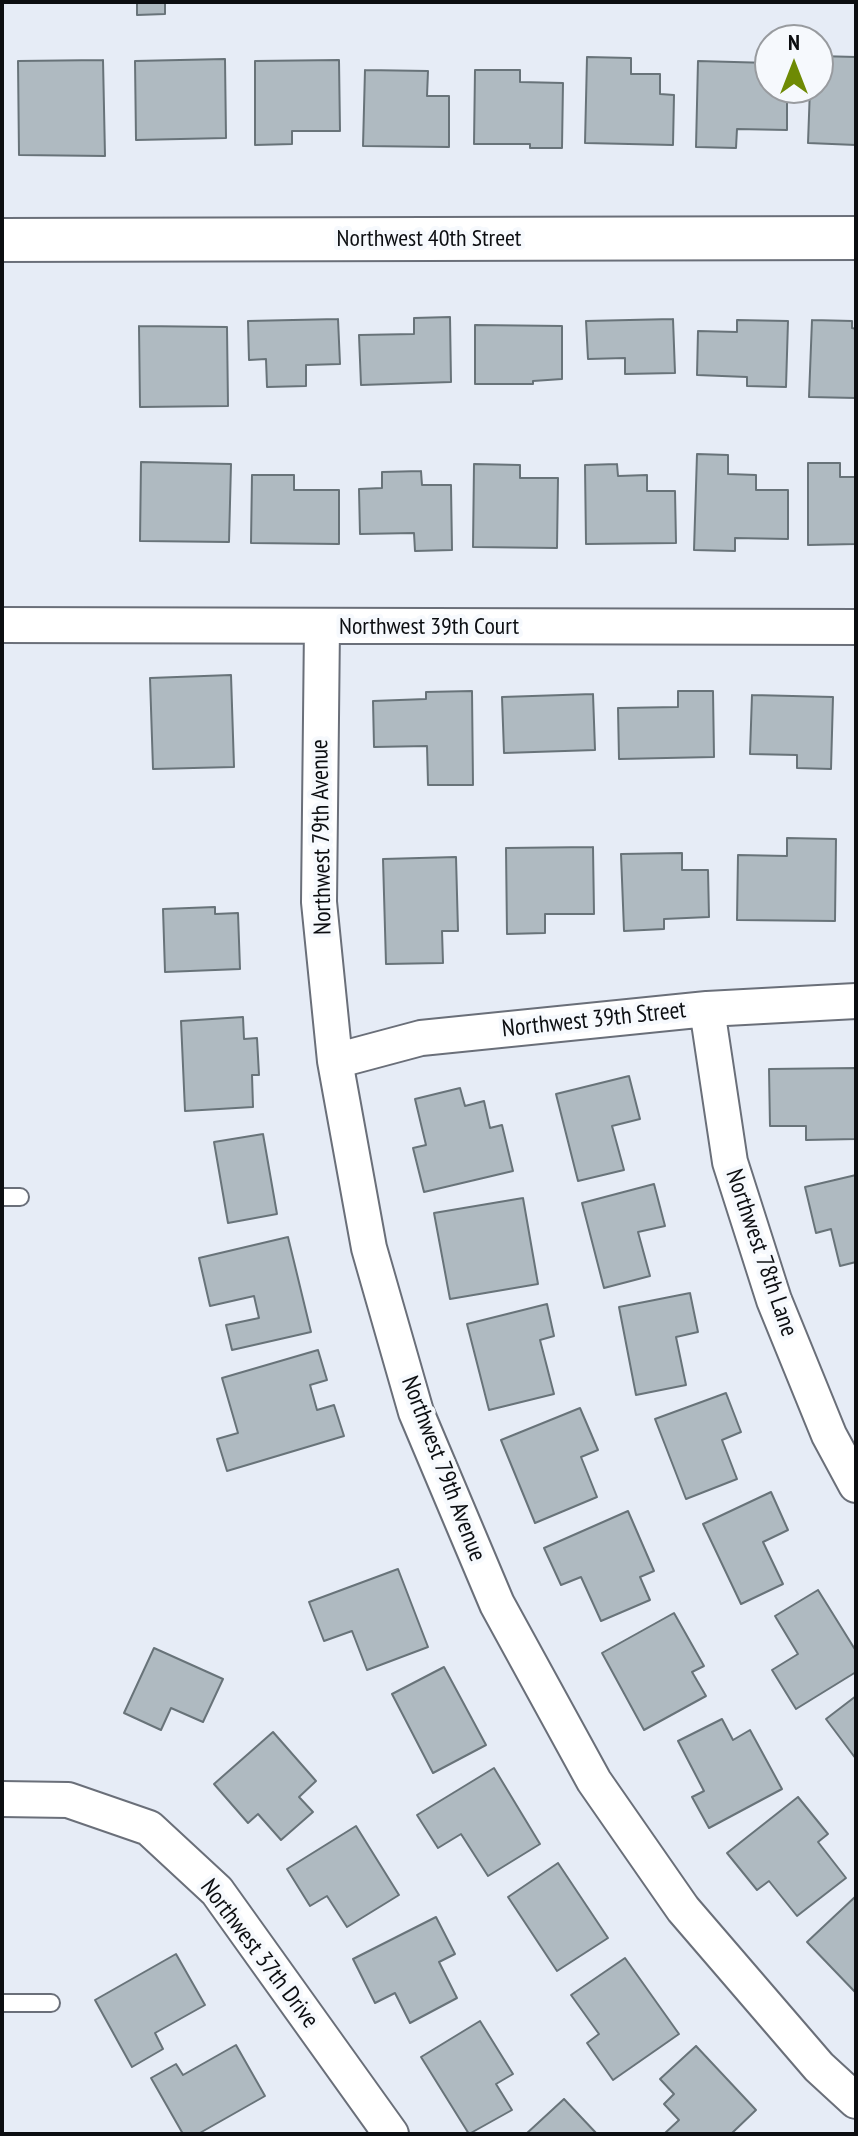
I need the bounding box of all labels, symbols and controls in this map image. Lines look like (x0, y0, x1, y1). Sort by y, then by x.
north arrow (754, 24, 834, 104)
text: N (788, 28, 800, 56)
street label: Northwest 40th Street (337, 225, 521, 253)
street label: Northwest 39th Court (339, 613, 519, 641)
street label: Northwest 79th Avenue (306, 739, 338, 935)
street label: Northwest 39th Street (501, 996, 687, 1044)
street label: Northwest 78th Lane (719, 1166, 803, 1340)
street label: Northwest 79th Avenue (394, 1372, 492, 1566)
street label: Northwest 37th Drive (194, 1874, 324, 2034)

